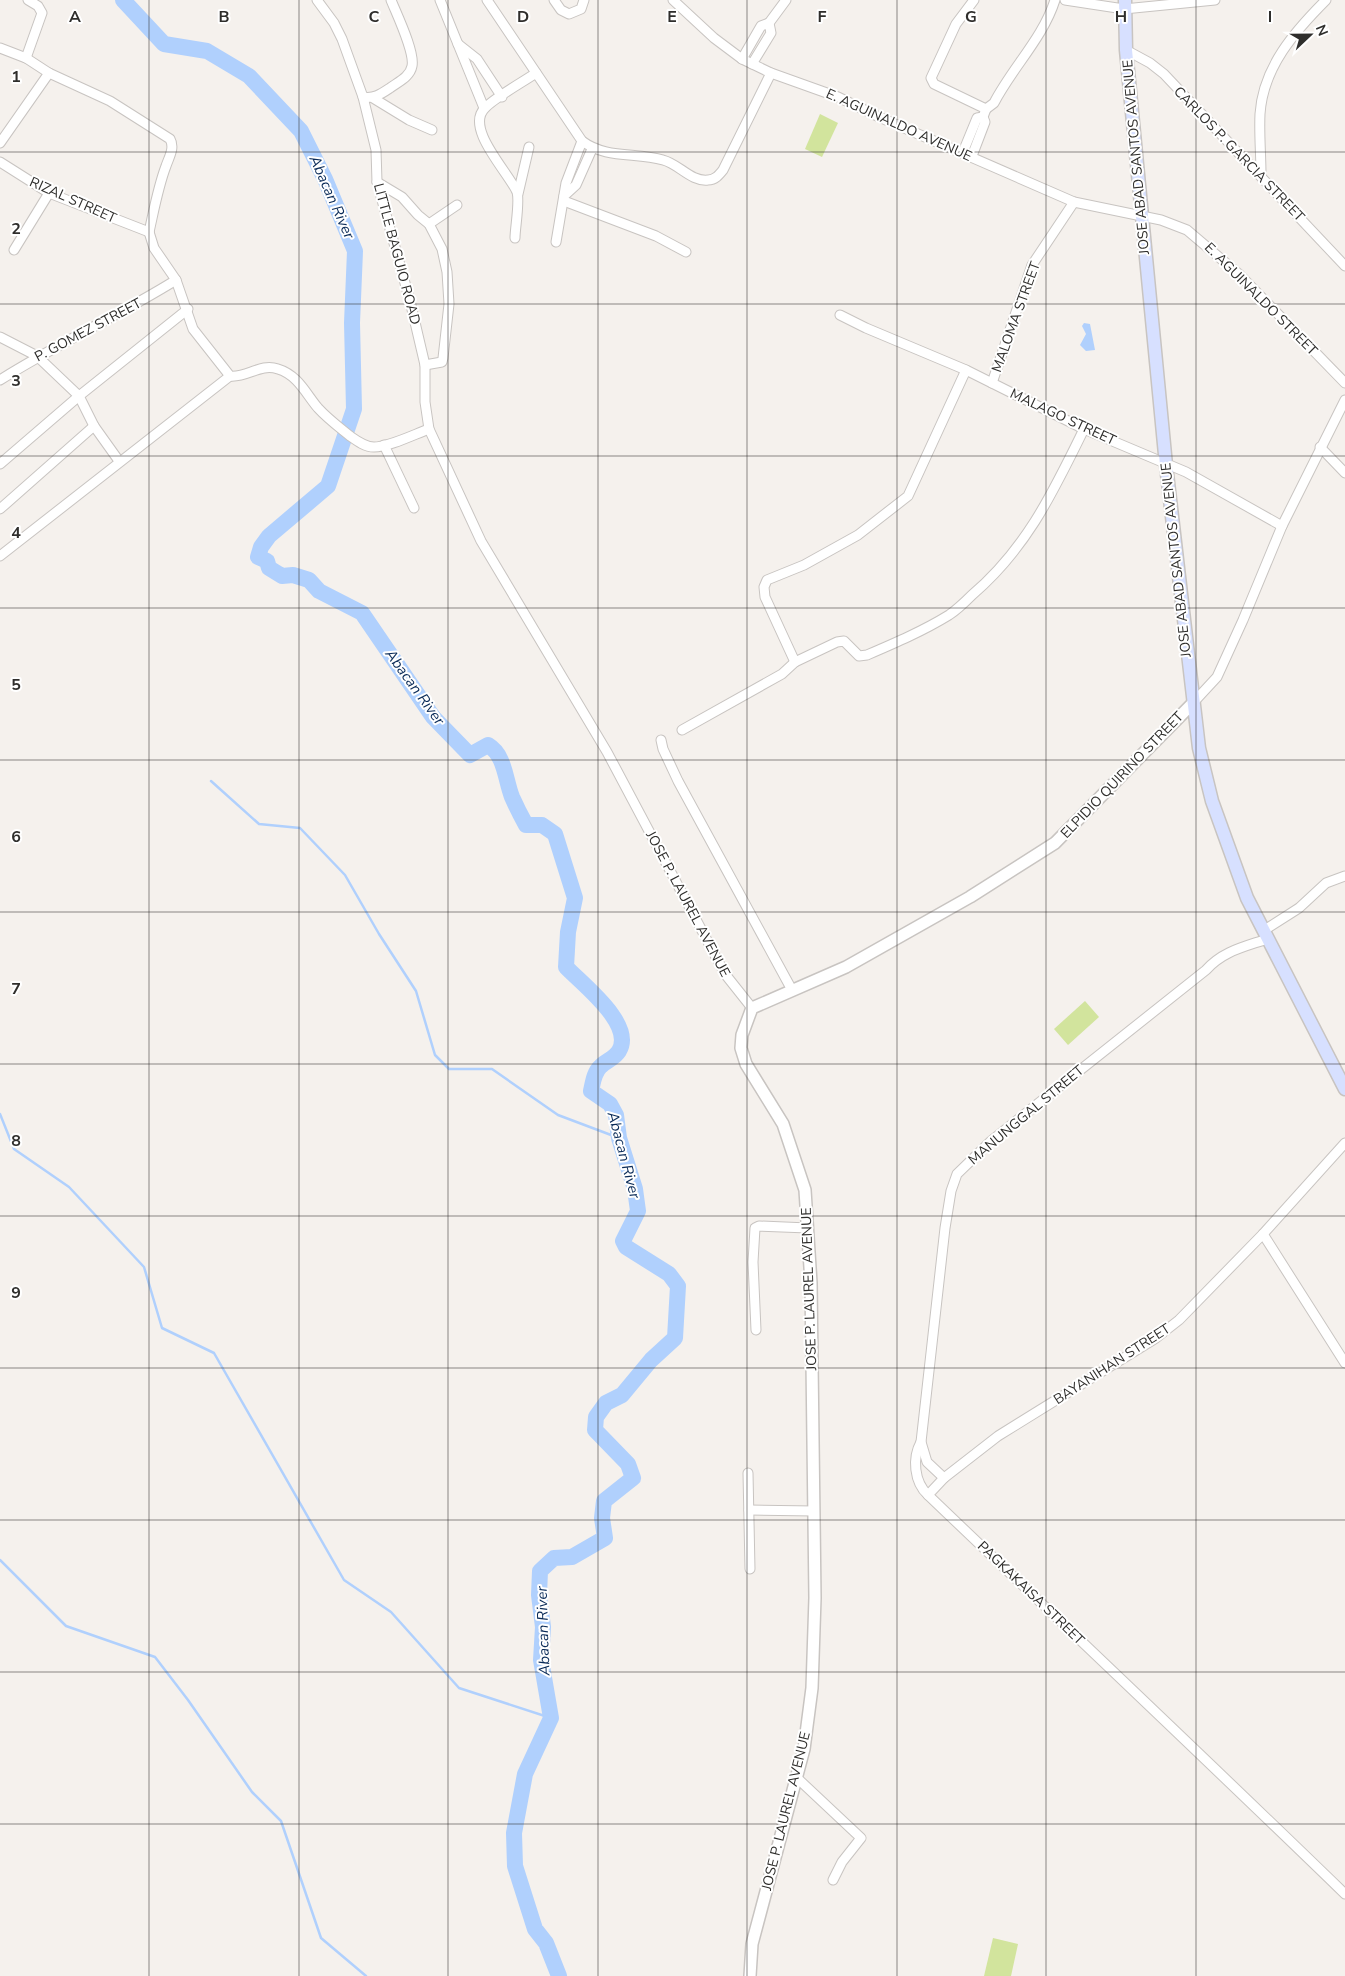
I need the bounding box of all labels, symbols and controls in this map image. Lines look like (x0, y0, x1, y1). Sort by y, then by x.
text: A (69, 6, 81, 28)
text: B (218, 6, 230, 28)
text: C (369, 6, 380, 28)
text: D (517, 6, 529, 28)
text: E (667, 6, 677, 28)
text: F (818, 6, 827, 28)
text: G (965, 6, 977, 28)
text: H (1115, 6, 1127, 28)
text: I (1268, 6, 1272, 28)
north arrow (1285, 10, 1335, 60)
text: N (1311, 22, 1332, 39)
street label: JOSE ABAD SANTOS AVENUE (1118, 59, 1154, 256)
text: 1 (11, 66, 21, 88)
street label: CARLOS P. GARCIA STREET (1169, 82, 1309, 226)
street label: E. AGUINALDO AVENUE (823, 84, 975, 166)
water label: Abacan River (304, 151, 360, 242)
street label: RIZAL STREET (27, 172, 120, 228)
street label: LITTLE BAGUIO ROAD (369, 181, 425, 327)
text: 2 (11, 218, 21, 240)
street label: E. AGUINALDO STREET (1200, 238, 1322, 360)
street label: MALOMA STREET (987, 258, 1045, 375)
street label: P. GOMEZ STREET (31, 294, 145, 366)
text: 3 (11, 370, 21, 392)
street label: MALAGO STREET (1007, 384, 1120, 450)
street label: JOSE ABAD SANTOS AVENUE (1156, 462, 1196, 659)
text: 4 (11, 522, 21, 544)
water label: Abacan River (380, 644, 450, 730)
text: 5 (11, 674, 21, 696)
street label: ELPIDIO QUIRINO STREET (1056, 707, 1188, 843)
text: 6 (11, 826, 21, 848)
street label: JOSE P. LAUREL AVENUE (641, 827, 735, 980)
text: 7 (11, 978, 21, 1000)
street label: MANUNGGAL STREET (964, 1061, 1088, 1169)
water label: Abacan River (603, 1108, 645, 1201)
text: 8 (11, 1130, 21, 1152)
street label: JOSE P. LAUREL AVENUE (797, 1207, 821, 1372)
text: 9 (11, 1282, 21, 1304)
street label: BAYANIHAN STREET (1050, 1319, 1175, 1409)
street label: PAGKAKAISA STREET (973, 1537, 1089, 1650)
water label: Abacan River (531, 1585, 555, 1677)
street label: JOSE P. LAUREL AVENUE (757, 1730, 815, 1893)

